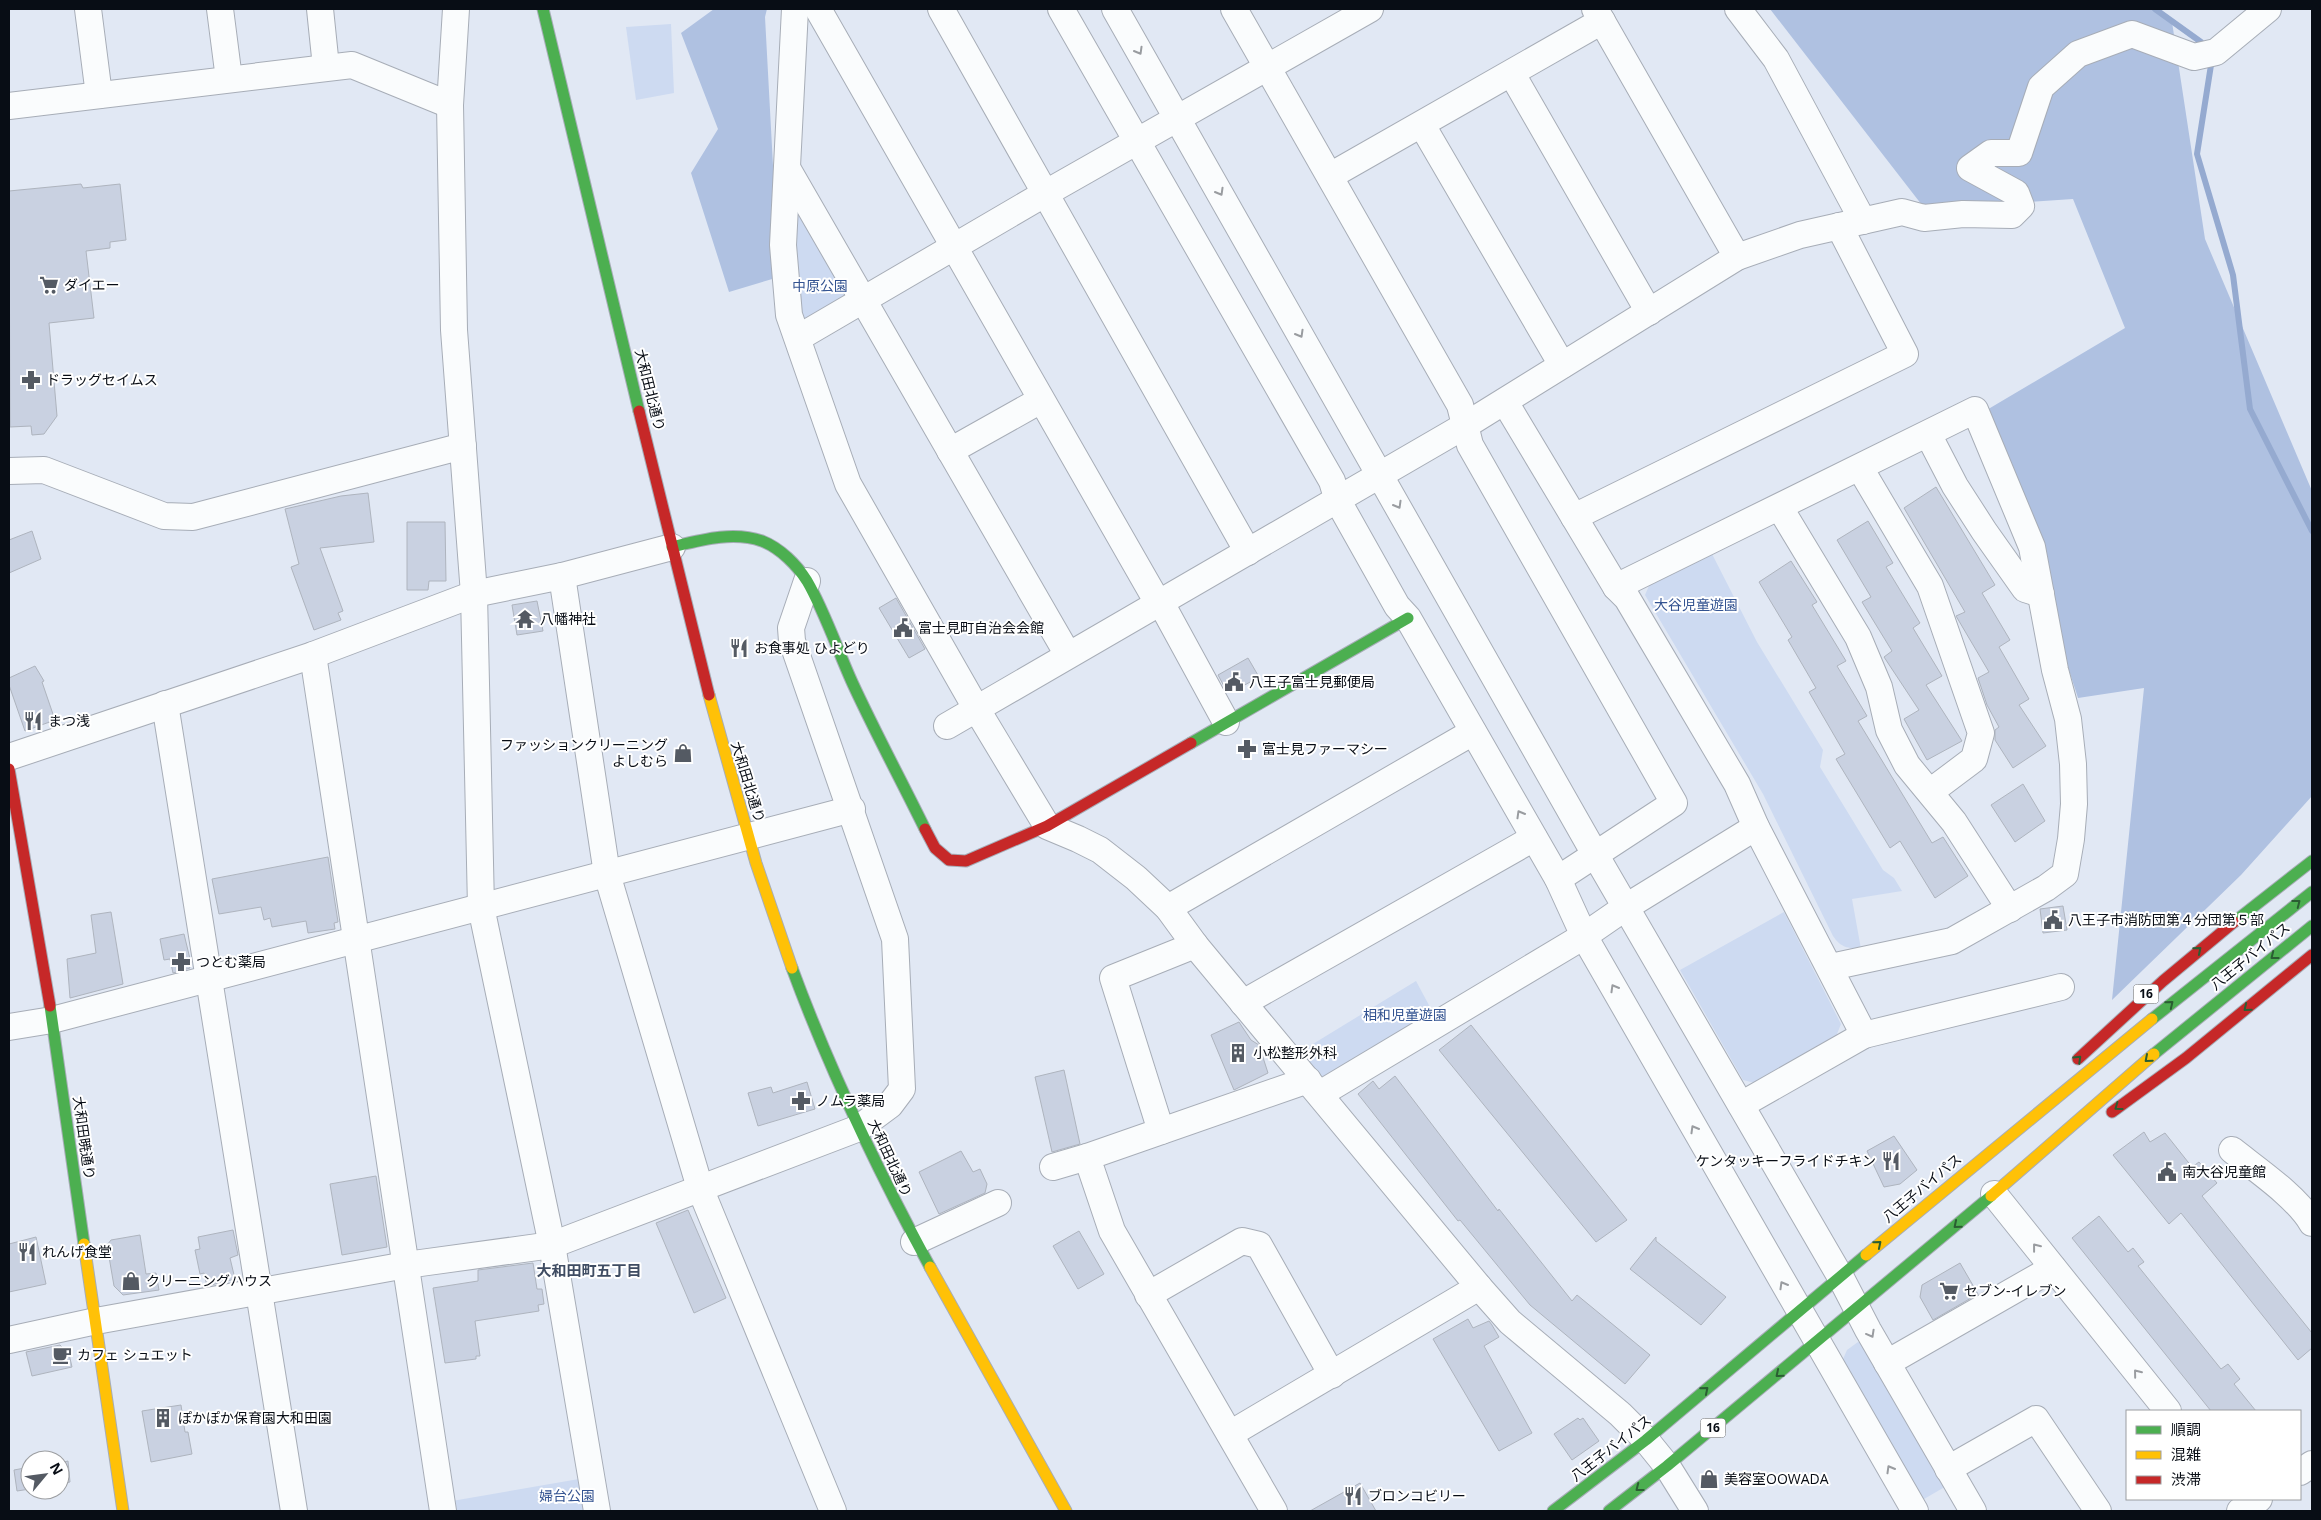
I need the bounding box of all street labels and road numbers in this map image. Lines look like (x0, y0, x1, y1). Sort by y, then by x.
street label: 大和田北通り (631, 347, 670, 433)
street label: 大和田北通り (727, 739, 770, 825)
street label: 八王子バイパス (2206, 917, 2294, 994)
road number: 16 (2134, 984, 2158, 1004)
street label: 大和田暁通り (69, 1095, 100, 1181)
street label: 大和田北通り (864, 1116, 917, 1200)
street label: 八王子バイパス (1878, 1149, 1965, 1226)
street label: 八王子バイパス (1566, 1410, 1655, 1485)
road number: 16 (1700, 1419, 1726, 1438)

